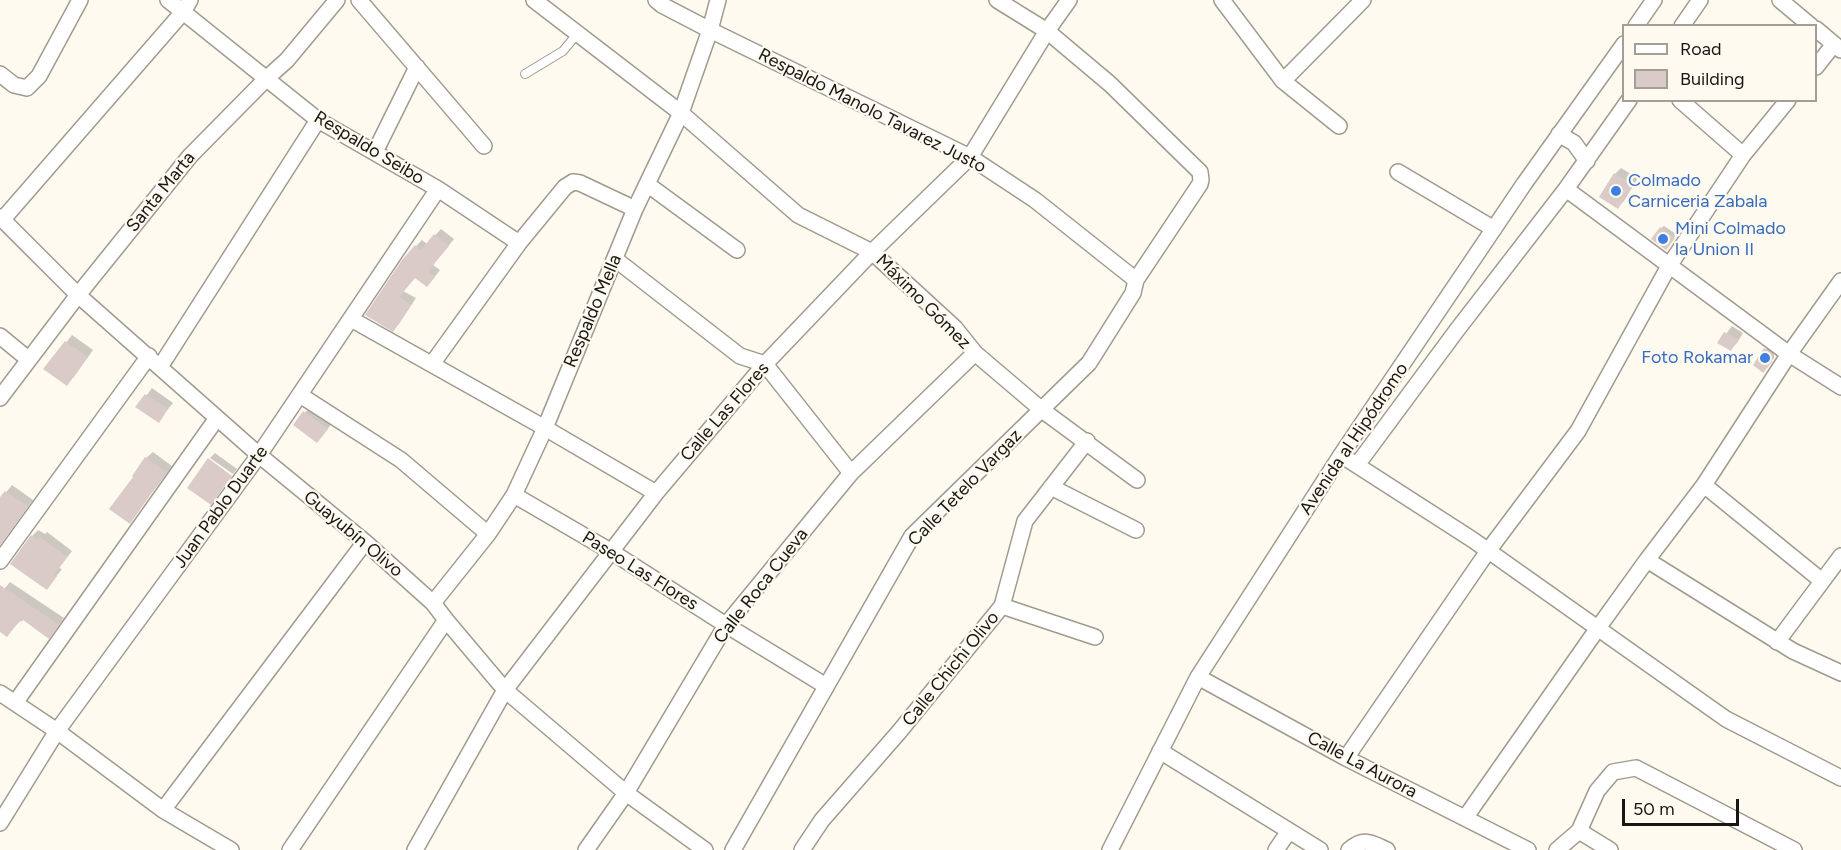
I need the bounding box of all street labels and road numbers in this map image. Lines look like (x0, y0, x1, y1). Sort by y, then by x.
street label: Respaldo Manolo Tavarez Justo (755, 44, 989, 178)
street label: Respaldo Seibo (310, 107, 428, 189)
street label: Santa Marta (122, 147, 200, 237)
street label: Máximo Gómez (871, 250, 975, 354)
street label: Respaldo Mella (559, 251, 627, 371)
street label: Calle Las Flores (676, 358, 774, 466)
street label: Avenida al Hipódromo (1295, 359, 1413, 519)
street label: Calle Tetelo Vargaz (904, 425, 1026, 551)
street label: Juan Pablo Duarte (169, 442, 273, 572)
street label: Guayubín Olivo (299, 486, 407, 582)
street label: Calle Roca Cueva (709, 524, 813, 648)
street label: Paseo Las Flores (578, 527, 702, 615)
street label: Calle Chichi Olivo (898, 607, 1004, 731)
street label: Calle La Aurora (1303, 727, 1421, 803)

